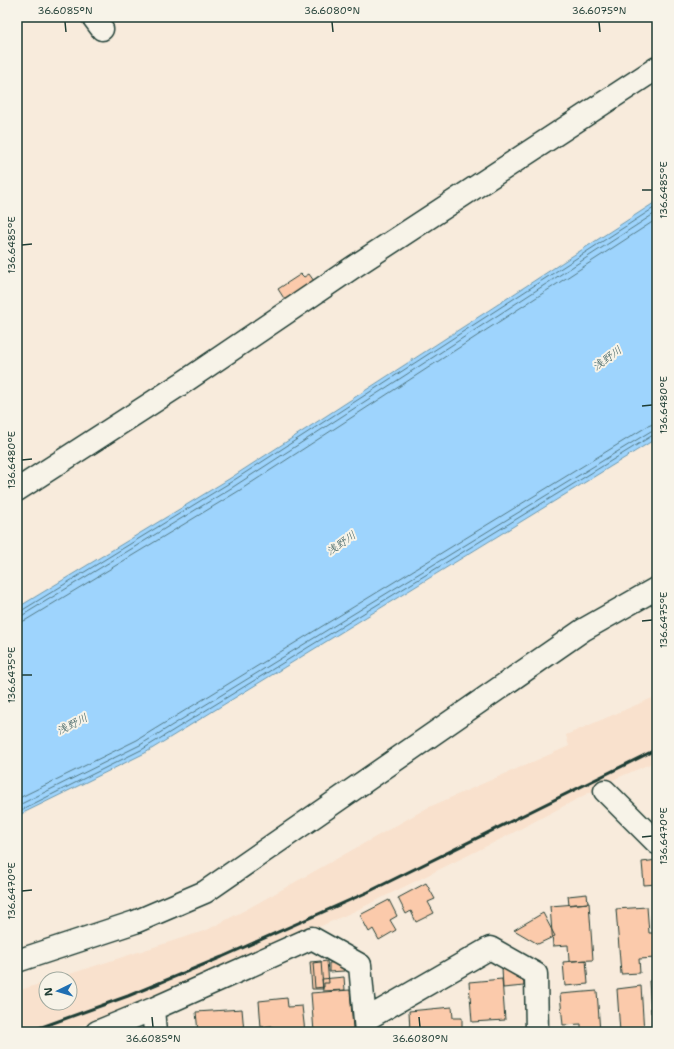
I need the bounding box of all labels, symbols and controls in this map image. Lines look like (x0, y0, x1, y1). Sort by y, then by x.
text: 36.6085°N (37, 4, 93, 17)
text: 36.6080°N (304, 4, 360, 17)
text: 36.6075°N (572, 4, 626, 17)
text: 136.6485°E (657, 161, 670, 219)
text: 136.6485°E (5, 216, 18, 274)
water label: 浅野川 (590, 343, 625, 374)
text: 136.6480°E (657, 376, 670, 434)
text: 136.6480°E (5, 431, 18, 489)
water label: 浅野川 (323, 528, 359, 559)
text: 136.6475°E (657, 592, 670, 648)
text: 136.6475°E (5, 647, 18, 703)
water label: 浅野川 (54, 710, 90, 739)
text: 136.6470°E (657, 807, 670, 865)
text: 136.6470°E (5, 862, 18, 920)
north arrow (38, 971, 78, 1011)
text: N (41, 987, 56, 997)
text: 36.6085°N (125, 1032, 181, 1045)
text: 36.6080°N (392, 1032, 448, 1045)

